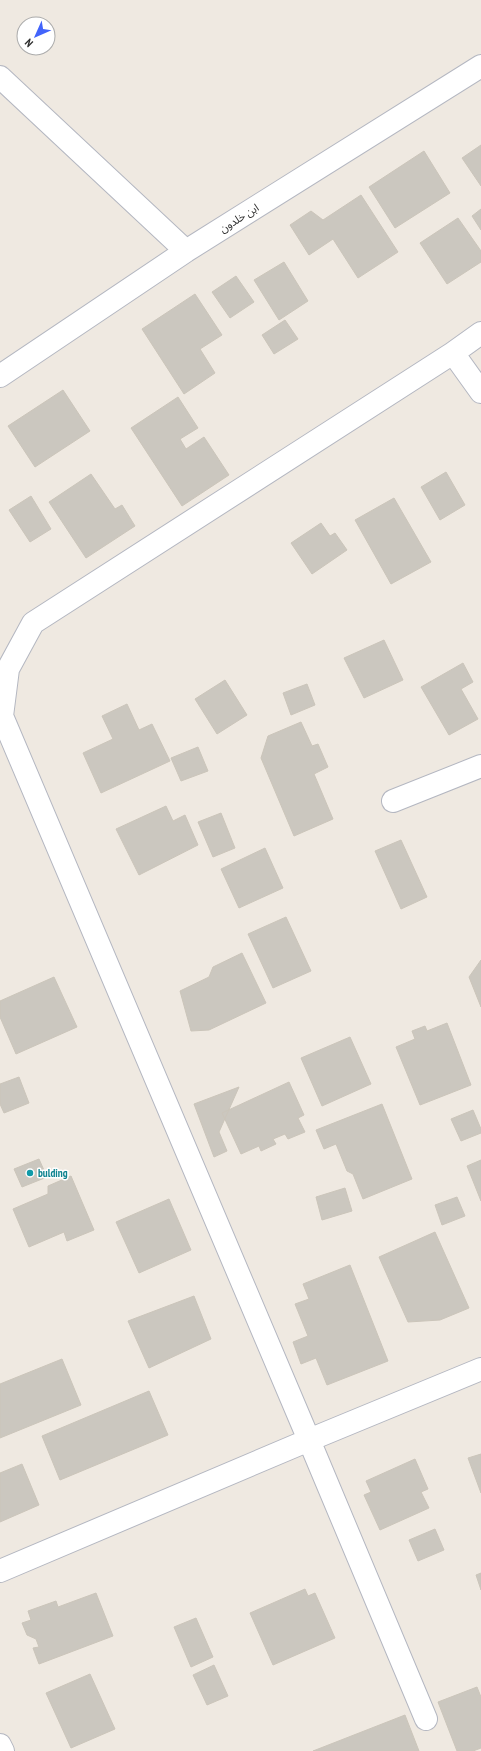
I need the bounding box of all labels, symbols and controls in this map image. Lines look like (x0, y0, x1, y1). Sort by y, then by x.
north arrow (16, 16, 56, 56)
text: N (22, 36, 36, 50)
street label: ابن خلدون (217, 200, 261, 236)
place label: bulding (38, 1166, 68, 1180)
marker: bulding (25, 1168, 35, 1178)

